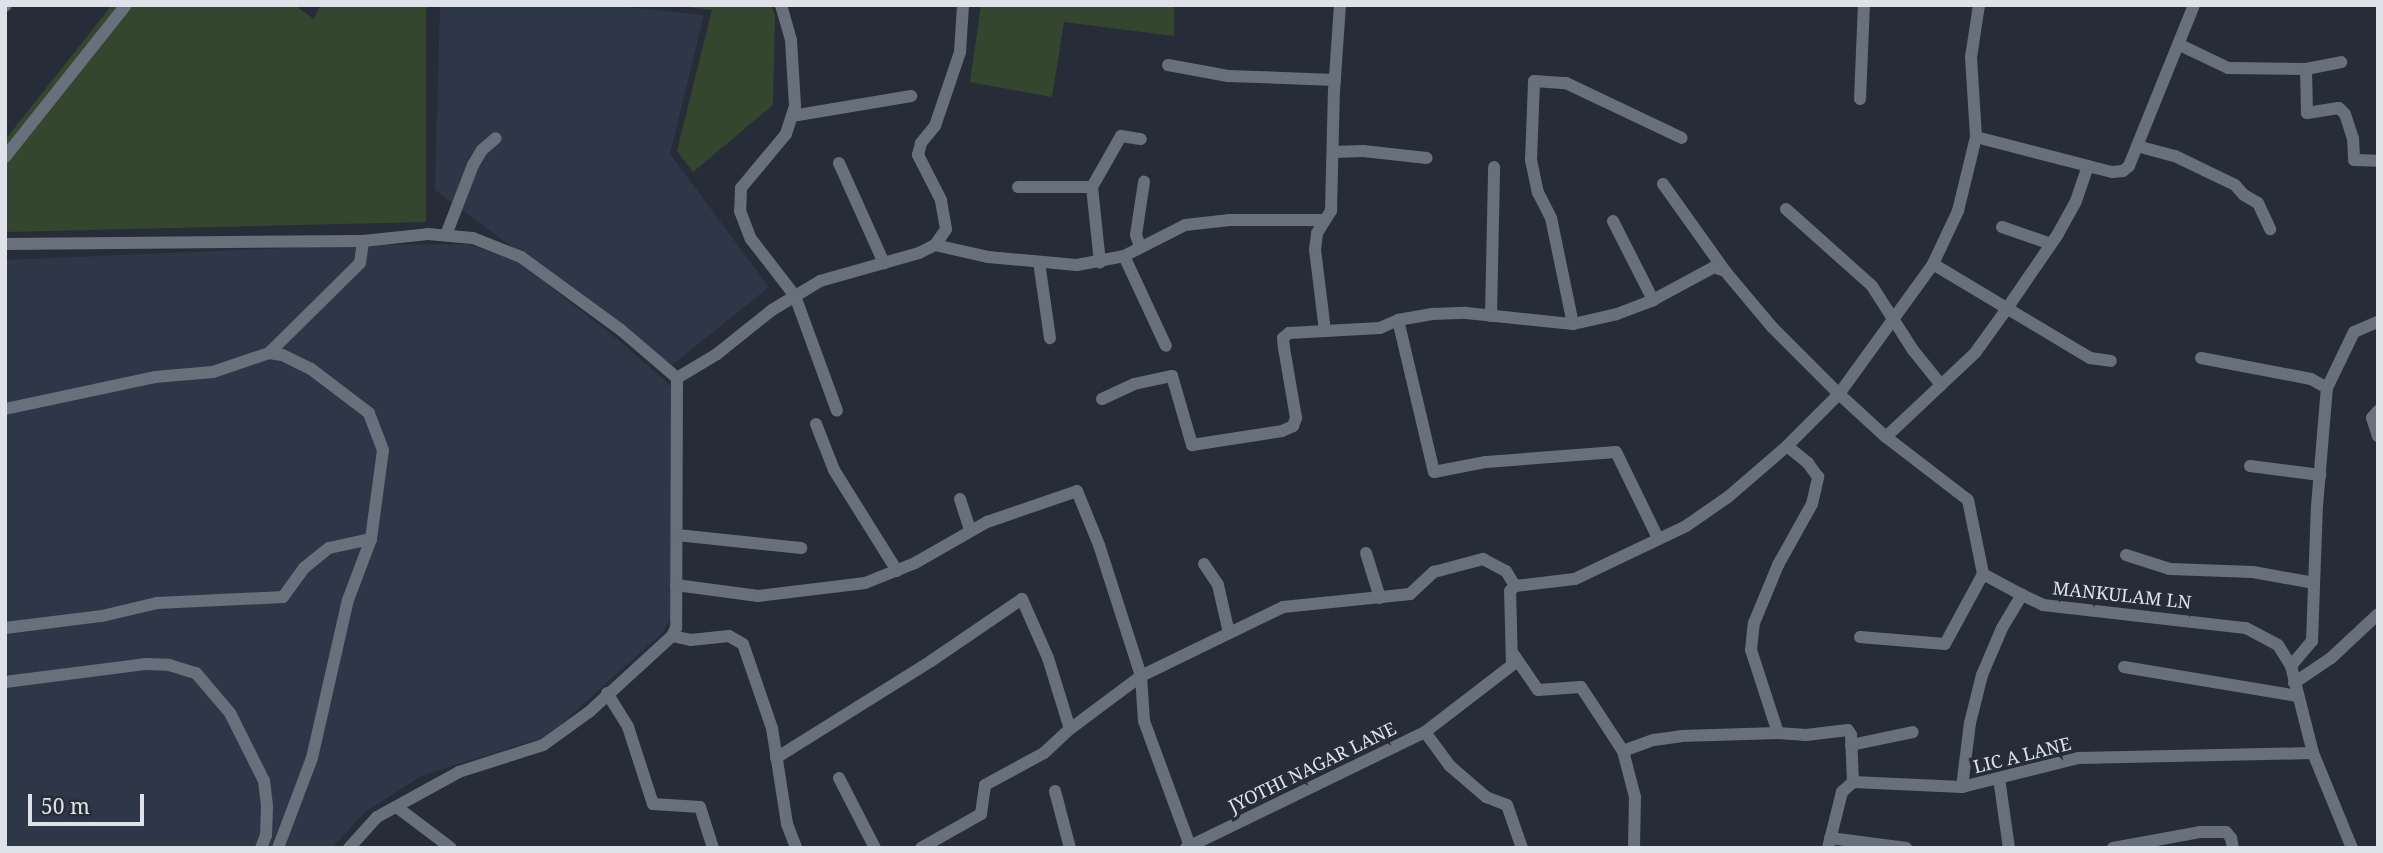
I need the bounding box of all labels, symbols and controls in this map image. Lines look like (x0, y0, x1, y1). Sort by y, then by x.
street label: MANKULAM LN (2052, 577, 2192, 613)
street label: JYOTHI NAGAR LANE (1225, 717, 1399, 817)
street label: LIC A LANE (1971, 732, 2073, 778)
scale bar (32, 780, 147, 824)
text: 50 m (41, 792, 90, 820)

